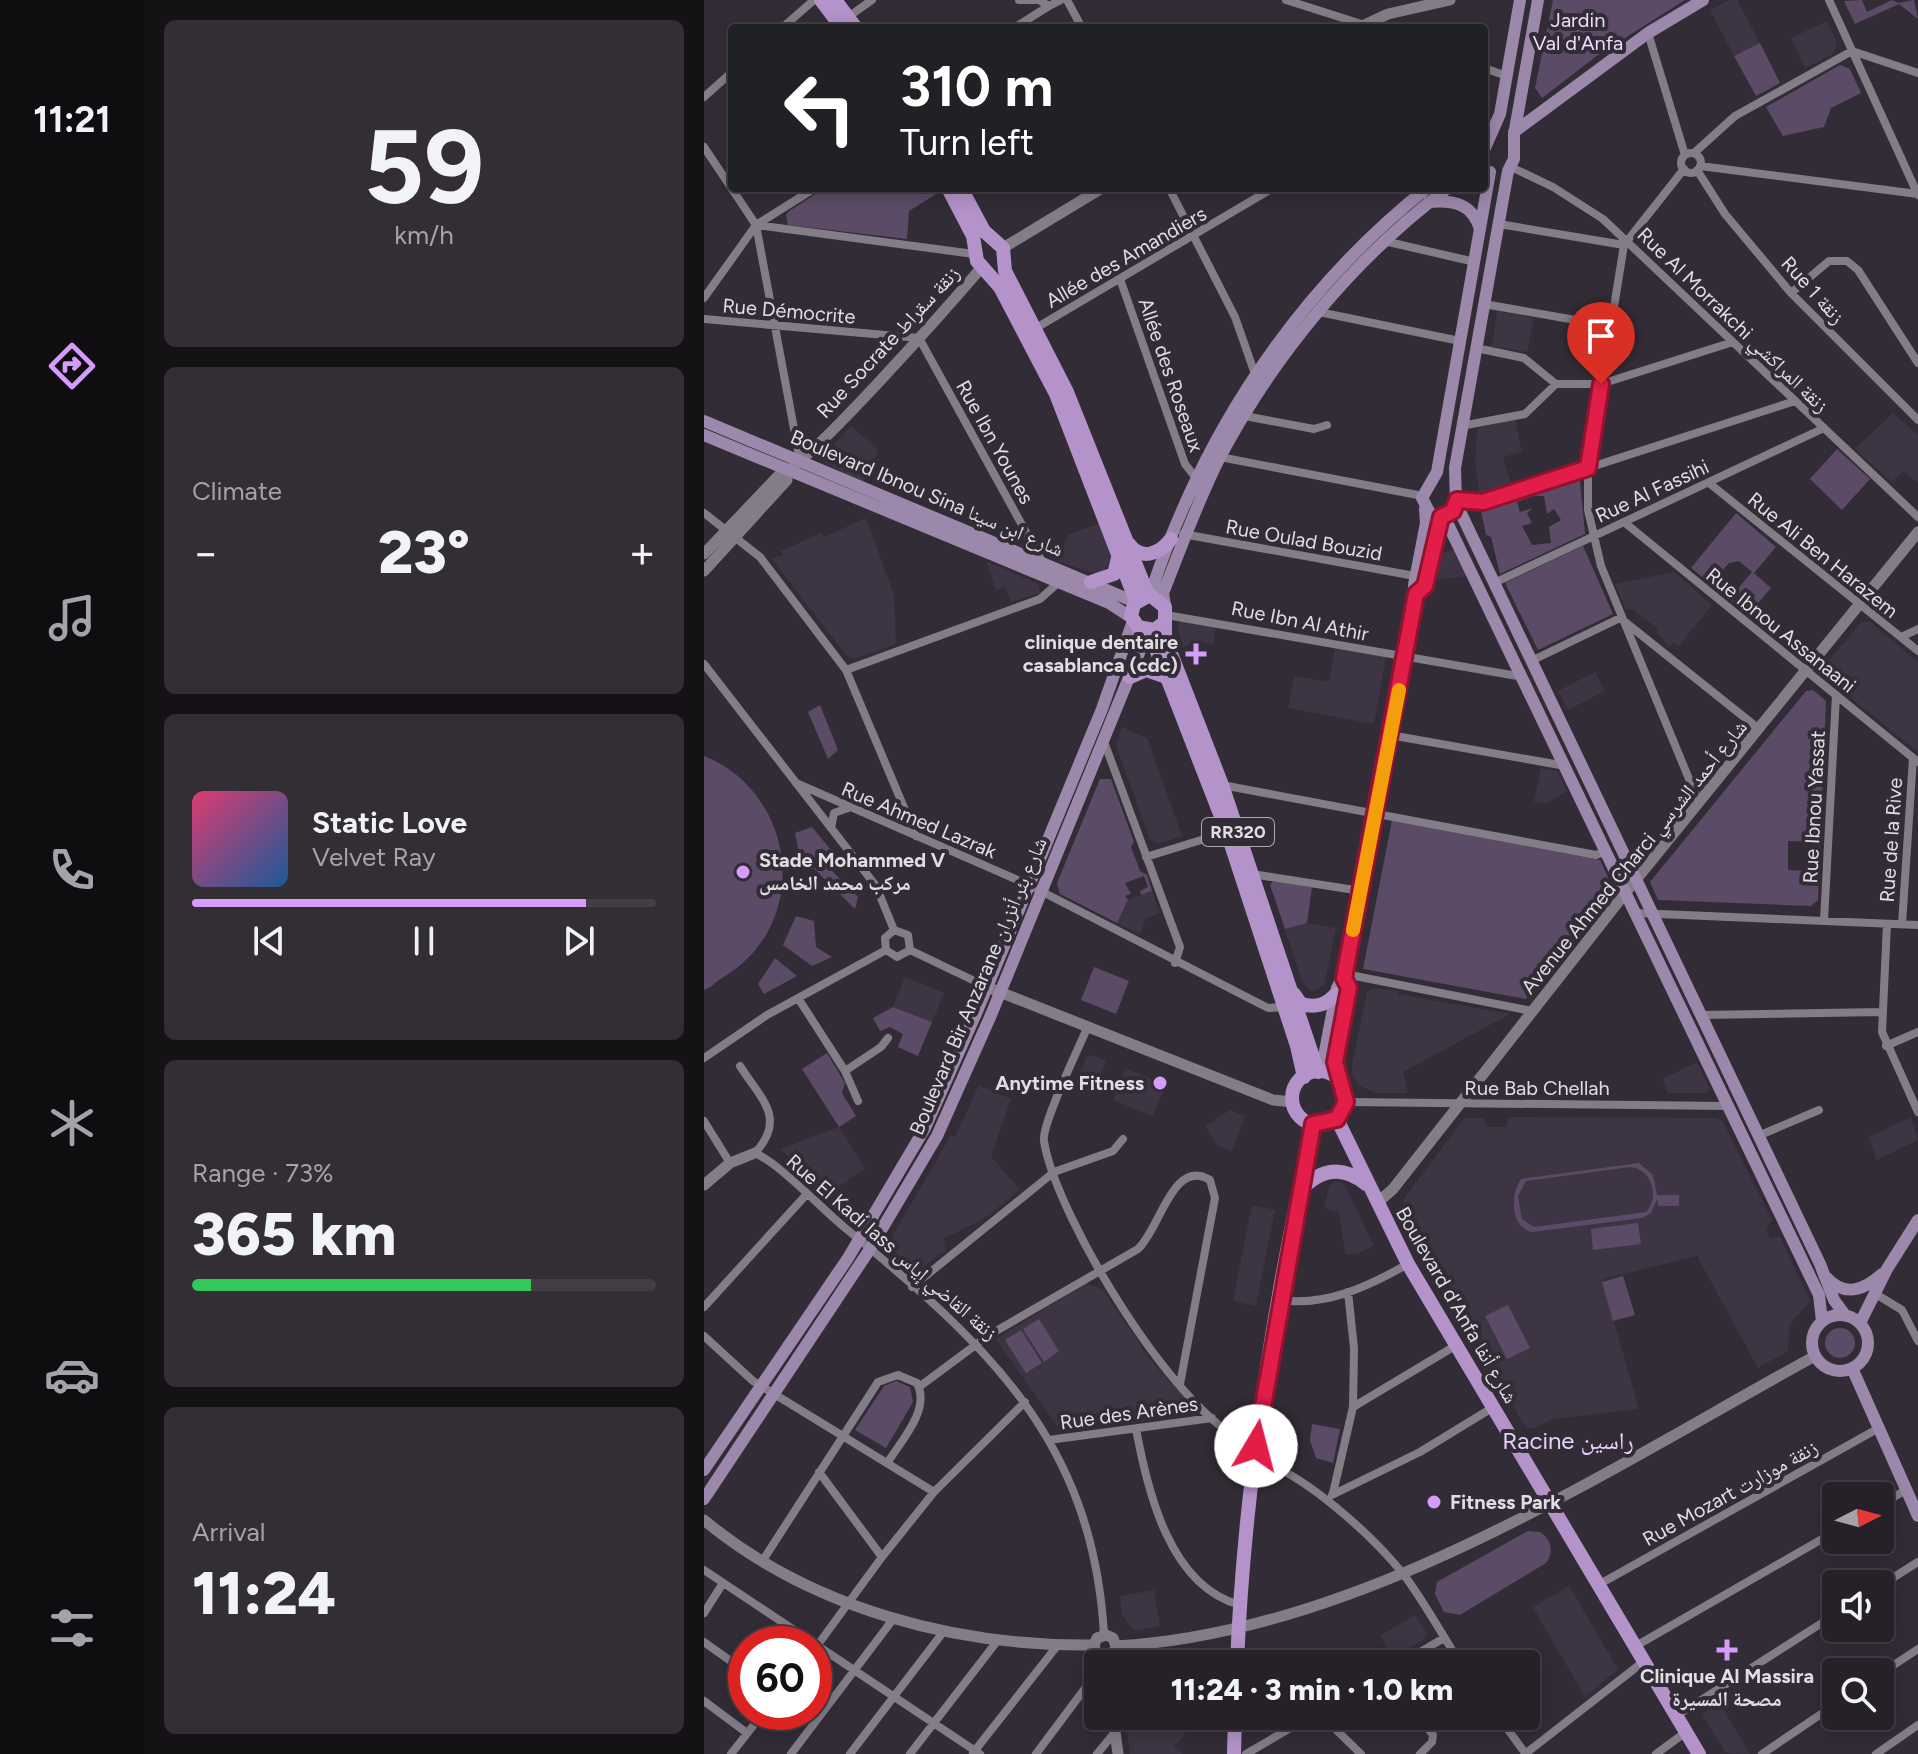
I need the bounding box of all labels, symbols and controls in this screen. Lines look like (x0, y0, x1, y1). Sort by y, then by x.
park label: Jardin Val d'Anfa (1533, 8, 1623, 55)
text: 310 m (900, 53, 1053, 120)
icon: left (768, 56, 872, 160)
text: 11:21 (33, 98, 111, 141)
text: 59 (364, 104, 484, 229)
text: Turn left (900, 121, 1034, 164)
street label: Allée des Amandiers (1041, 201, 1211, 313)
text: km/h (394, 219, 454, 251)
street label: Rue Al Morrakchi زنقة المراكشي (1630, 222, 1833, 421)
street label: Rue 1 زنقة (1776, 251, 1850, 329)
street label: Rue Socrate زنقة سقراط (811, 261, 965, 423)
street label: Rue Démocrite (721, 293, 857, 329)
street label: Allée des Roseaux (1133, 295, 1209, 456)
pin (1567, 302, 1635, 384)
icon: arrive (1579, 314, 1623, 358)
icon: directions (44, 338, 100, 394)
street label: Rue Ibn Younes (951, 376, 1039, 508)
street label: Boulevard Ibnou Sina شارع ابن سينا (787, 424, 1067, 562)
street label: Rue Al Fassihi (1591, 454, 1713, 528)
text: Climate (192, 475, 282, 507)
street label: Rue Ali Ben Harazem (1743, 487, 1903, 623)
street label: Rue Oulad Bouzid (1224, 514, 1384, 566)
text: 23° (378, 516, 470, 588)
text: − (192, 526, 219, 579)
text: + (629, 526, 656, 579)
street label: Rue Ibnou Assanaani (1701, 562, 1861, 698)
icon: music (44, 590, 100, 646)
street label: Rue Ibn Al Athir (1229, 596, 1371, 646)
place label: clinique dentaire casablanca (cdc) (1023, 630, 1178, 677)
marker: clinique dentaire casablanca (cdc) (1185, 643, 1207, 665)
street label: Avenue Ahmed Charci شارع أحمد الشرسي (1516, 715, 1755, 1001)
street label: Rue Ibnou Yassat (1798, 730, 1830, 884)
street label: Rue Ahmed Lazrak (838, 777, 1000, 864)
street label: Rue de la Rive (1875, 777, 1907, 903)
text: Static Love (312, 804, 467, 841)
road number: RR320 (1202, 818, 1274, 846)
street label: Boulevard Bir Anzarane شارع بئر أنزران (904, 834, 1053, 1139)
text: Velvet Ray (312, 841, 436, 873)
icon: phone (44, 842, 100, 898)
place label: Stade Mohammed V مركب محمد الخامس (759, 848, 946, 896)
marker: Stade Mohammed V مركب محمد الخامس (734, 863, 752, 881)
icon: previous (247, 919, 291, 963)
icon: pause (402, 919, 446, 963)
icon: next (557, 919, 601, 963)
place label: Anytime Fitness (995, 1071, 1144, 1095)
marker: Anytime Fitness (1151, 1074, 1169, 1092)
street label: Rue Bab Chellah (1464, 1076, 1610, 1100)
icon: climate (44, 1095, 100, 1151)
street label: Rue El Kadi Iass زنقة القاضي إياس (779, 1149, 1002, 1348)
text: Range · 73% (192, 1157, 334, 1189)
text: 365 km (192, 1198, 396, 1270)
street label: Boulevard d'Anfa شارع أنفا (1390, 1203, 1523, 1408)
icon: car (44, 1347, 100, 1403)
street label: Rue des Arènes (1058, 1391, 1200, 1435)
position arrow (1214, 1404, 1298, 1488)
district label: Racine راسين (1502, 1426, 1634, 1455)
street label: Rue Mozart زنقة موزارت (1638, 1435, 1822, 1551)
north arrow (1822, 1482, 1894, 1554)
map controls (1822, 1482, 1894, 1730)
place label: Fitness Park (1450, 1490, 1561, 1514)
marker: Fitness Park (1425, 1493, 1443, 1511)
text: Arrival (192, 1516, 265, 1548)
text: 11:24 (192, 1557, 336, 1629)
button: sound (1822, 1570, 1894, 1642)
icon: filters (44, 1600, 100, 1656)
speed limit sign: 60 (728, 1626, 832, 1730)
marker: Clinique Al Massira مصحة المسيرة (1716, 1639, 1738, 1661)
button: search (1822, 1658, 1894, 1730)
place label: Clinique Al Massira مصحة المسيرة (1640, 1664, 1814, 1711)
text: 11:24 · 3 min · 1.0 km (1171, 1671, 1453, 1708)

